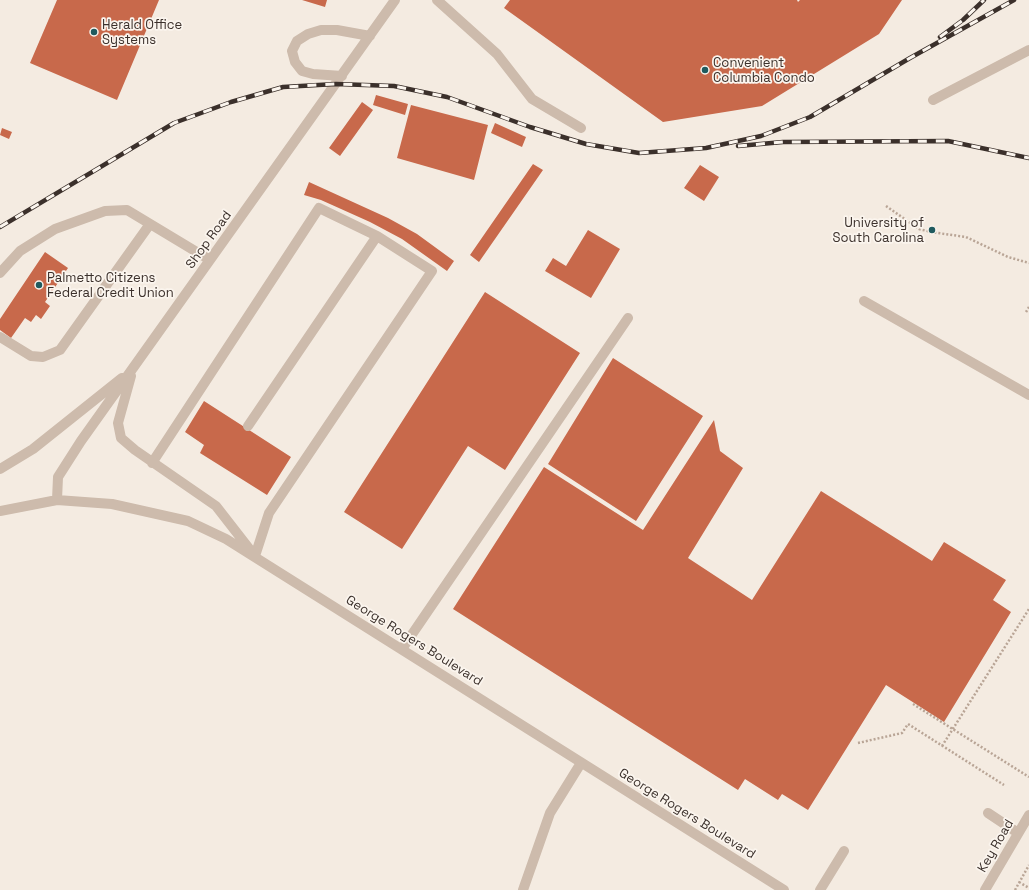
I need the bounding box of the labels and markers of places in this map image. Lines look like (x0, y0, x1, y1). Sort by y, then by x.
place label: Herald Office Systems (102, 17, 182, 48)
marker: Herald Office Systems (89, 27, 99, 37)
place label: Convenient Columbia Condo (713, 55, 815, 86)
marker: Convenient Columbia Condo (700, 65, 710, 75)
place label: University of South Carolina (832, 215, 924, 246)
marker: University of South Carolina (927, 225, 937, 235)
place label: Palmetto Citizens Federal Credit Union (47, 270, 174, 301)
marker: Palmetto Citizens Federal Credit Union (34, 280, 44, 290)

